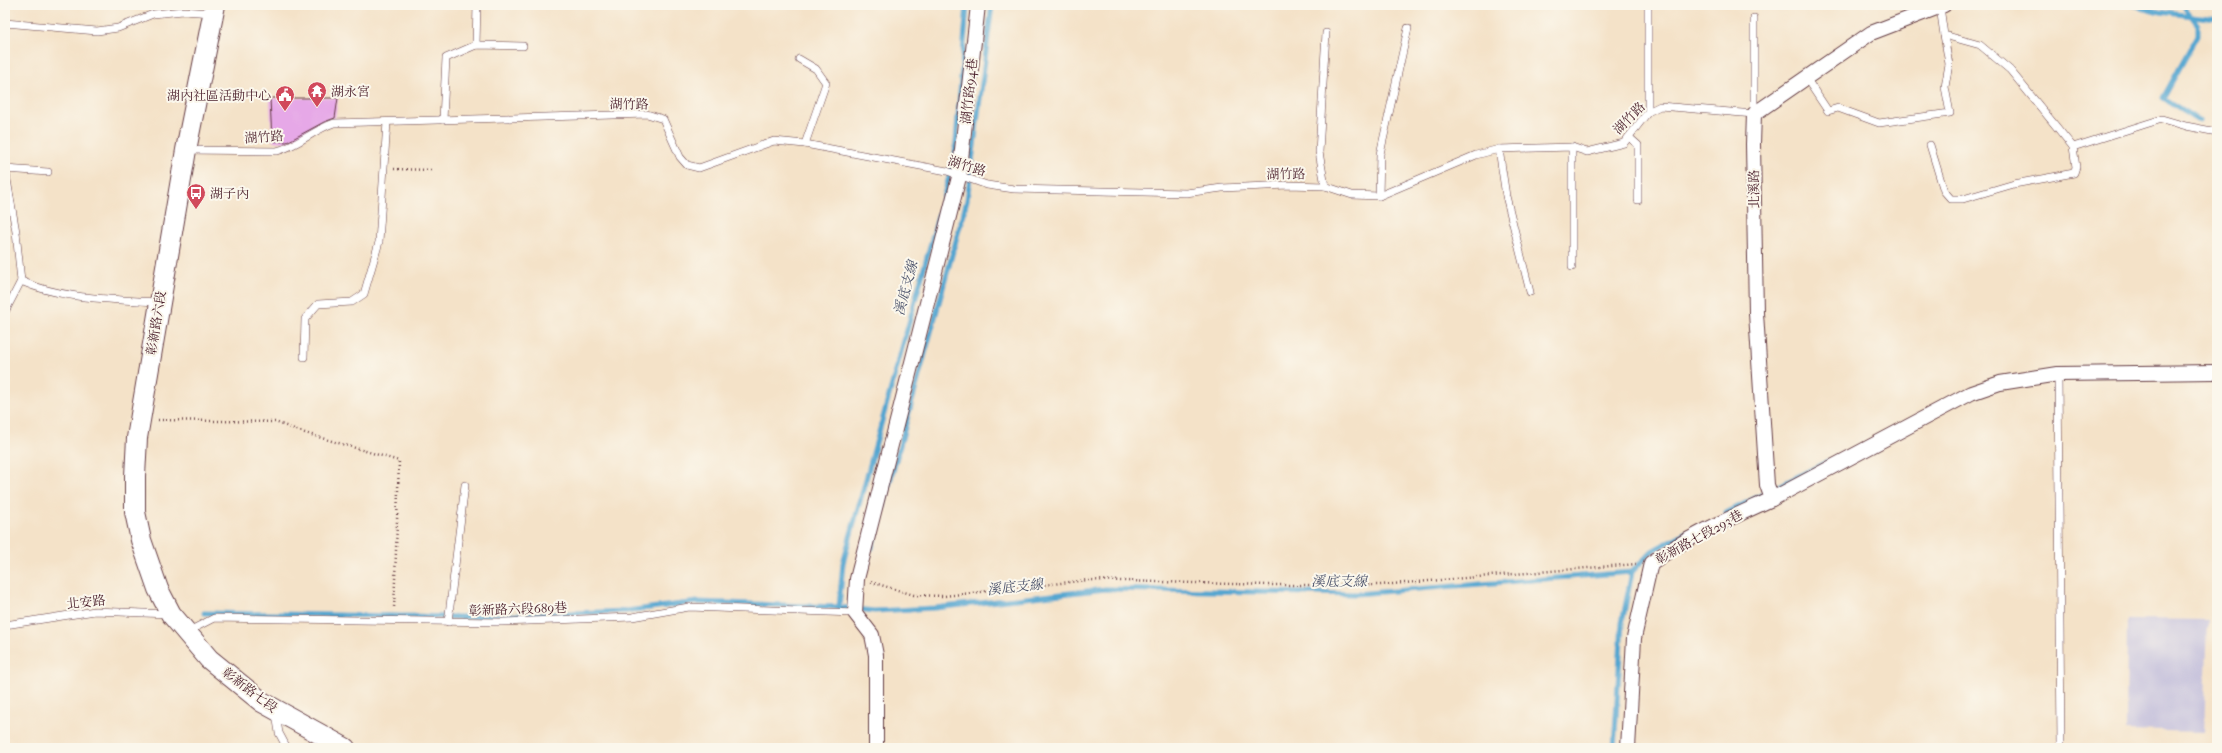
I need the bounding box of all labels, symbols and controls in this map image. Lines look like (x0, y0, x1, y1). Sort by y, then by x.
street label: 湖竹路94巷 (958, 57, 980, 125)
temple icon: 湖永宮 (306, 80, 328, 108)
public building icon: 湖內社區活動中心 (274, 84, 296, 112)
place label: 湖永宮 (331, 84, 370, 99)
place label: 湖內社區活動中心 (167, 88, 271, 103)
street label: 湖竹路 (609, 96, 649, 112)
street label: 湖竹路 (1610, 99, 1648, 137)
street label: 湖竹路 (244, 128, 284, 146)
street label: 湖竹路 (946, 153, 988, 179)
street label: 湖竹路 (1266, 166, 1306, 182)
street label: 北溪路 (1746, 169, 1762, 209)
bus stop icon: 湖子內 (185, 182, 207, 210)
place label: 湖子內 (210, 186, 249, 201)
water label: 溪底支線 (891, 257, 922, 317)
street label: 彰新路六段 (144, 290, 168, 356)
street label: 彰新路七段293巷 (1653, 507, 1745, 567)
water label: 溪底支線 (1311, 573, 1369, 590)
water label: 溪底支線 (986, 575, 1046, 598)
street label: 北安路 (66, 593, 106, 611)
street label: 彰新路六段689巷 (469, 600, 567, 618)
street label: 彰新路七段 (220, 664, 280, 716)

